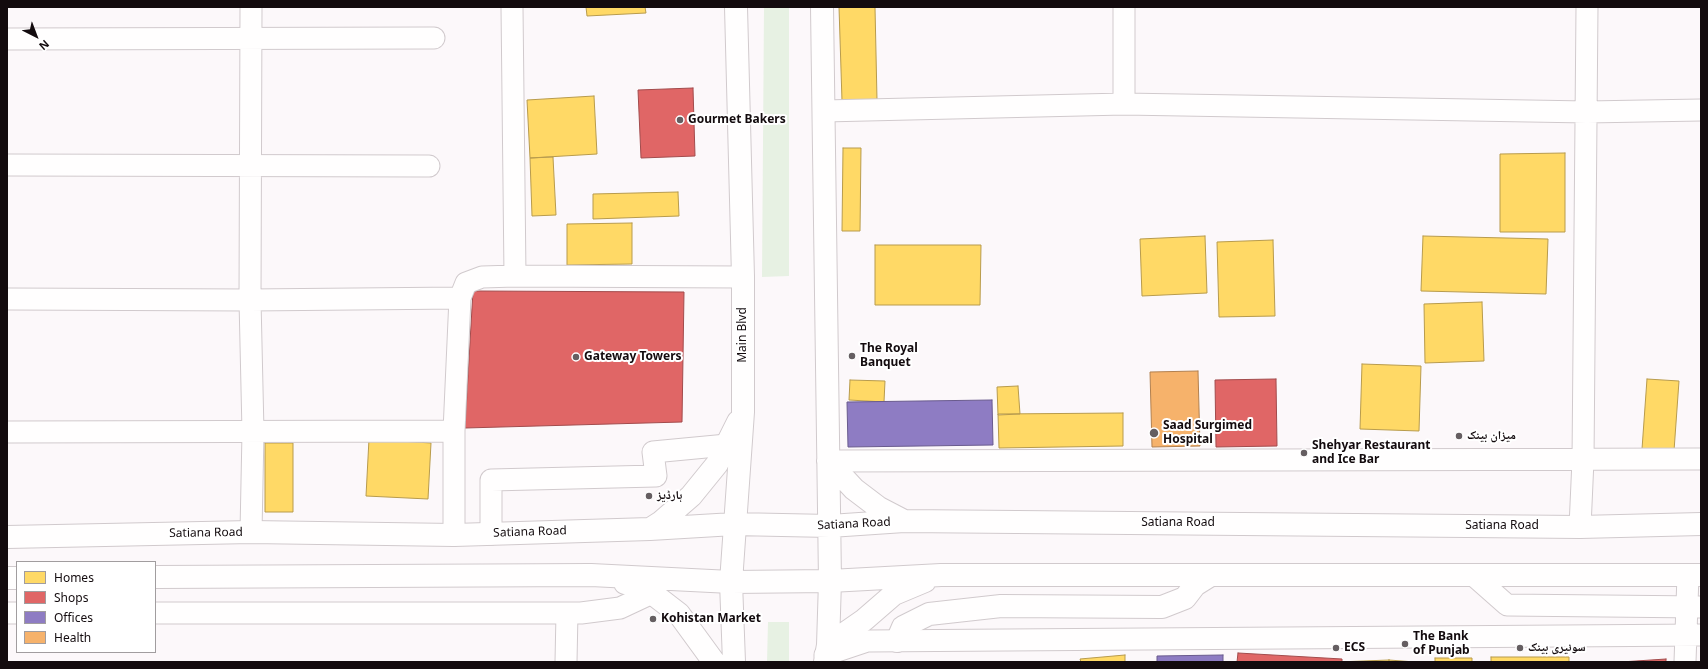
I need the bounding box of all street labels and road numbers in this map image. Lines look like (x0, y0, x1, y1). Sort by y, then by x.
street label: Main Blvd (736, 307, 750, 363)
street label: Satiana Road (817, 515, 891, 533)
street label: Satiana Road (1141, 516, 1215, 530)
street label: Satiana Road (1465, 519, 1539, 533)
street label: Satiana Road (493, 524, 567, 540)
street label: Satiana Road (169, 525, 243, 541)

